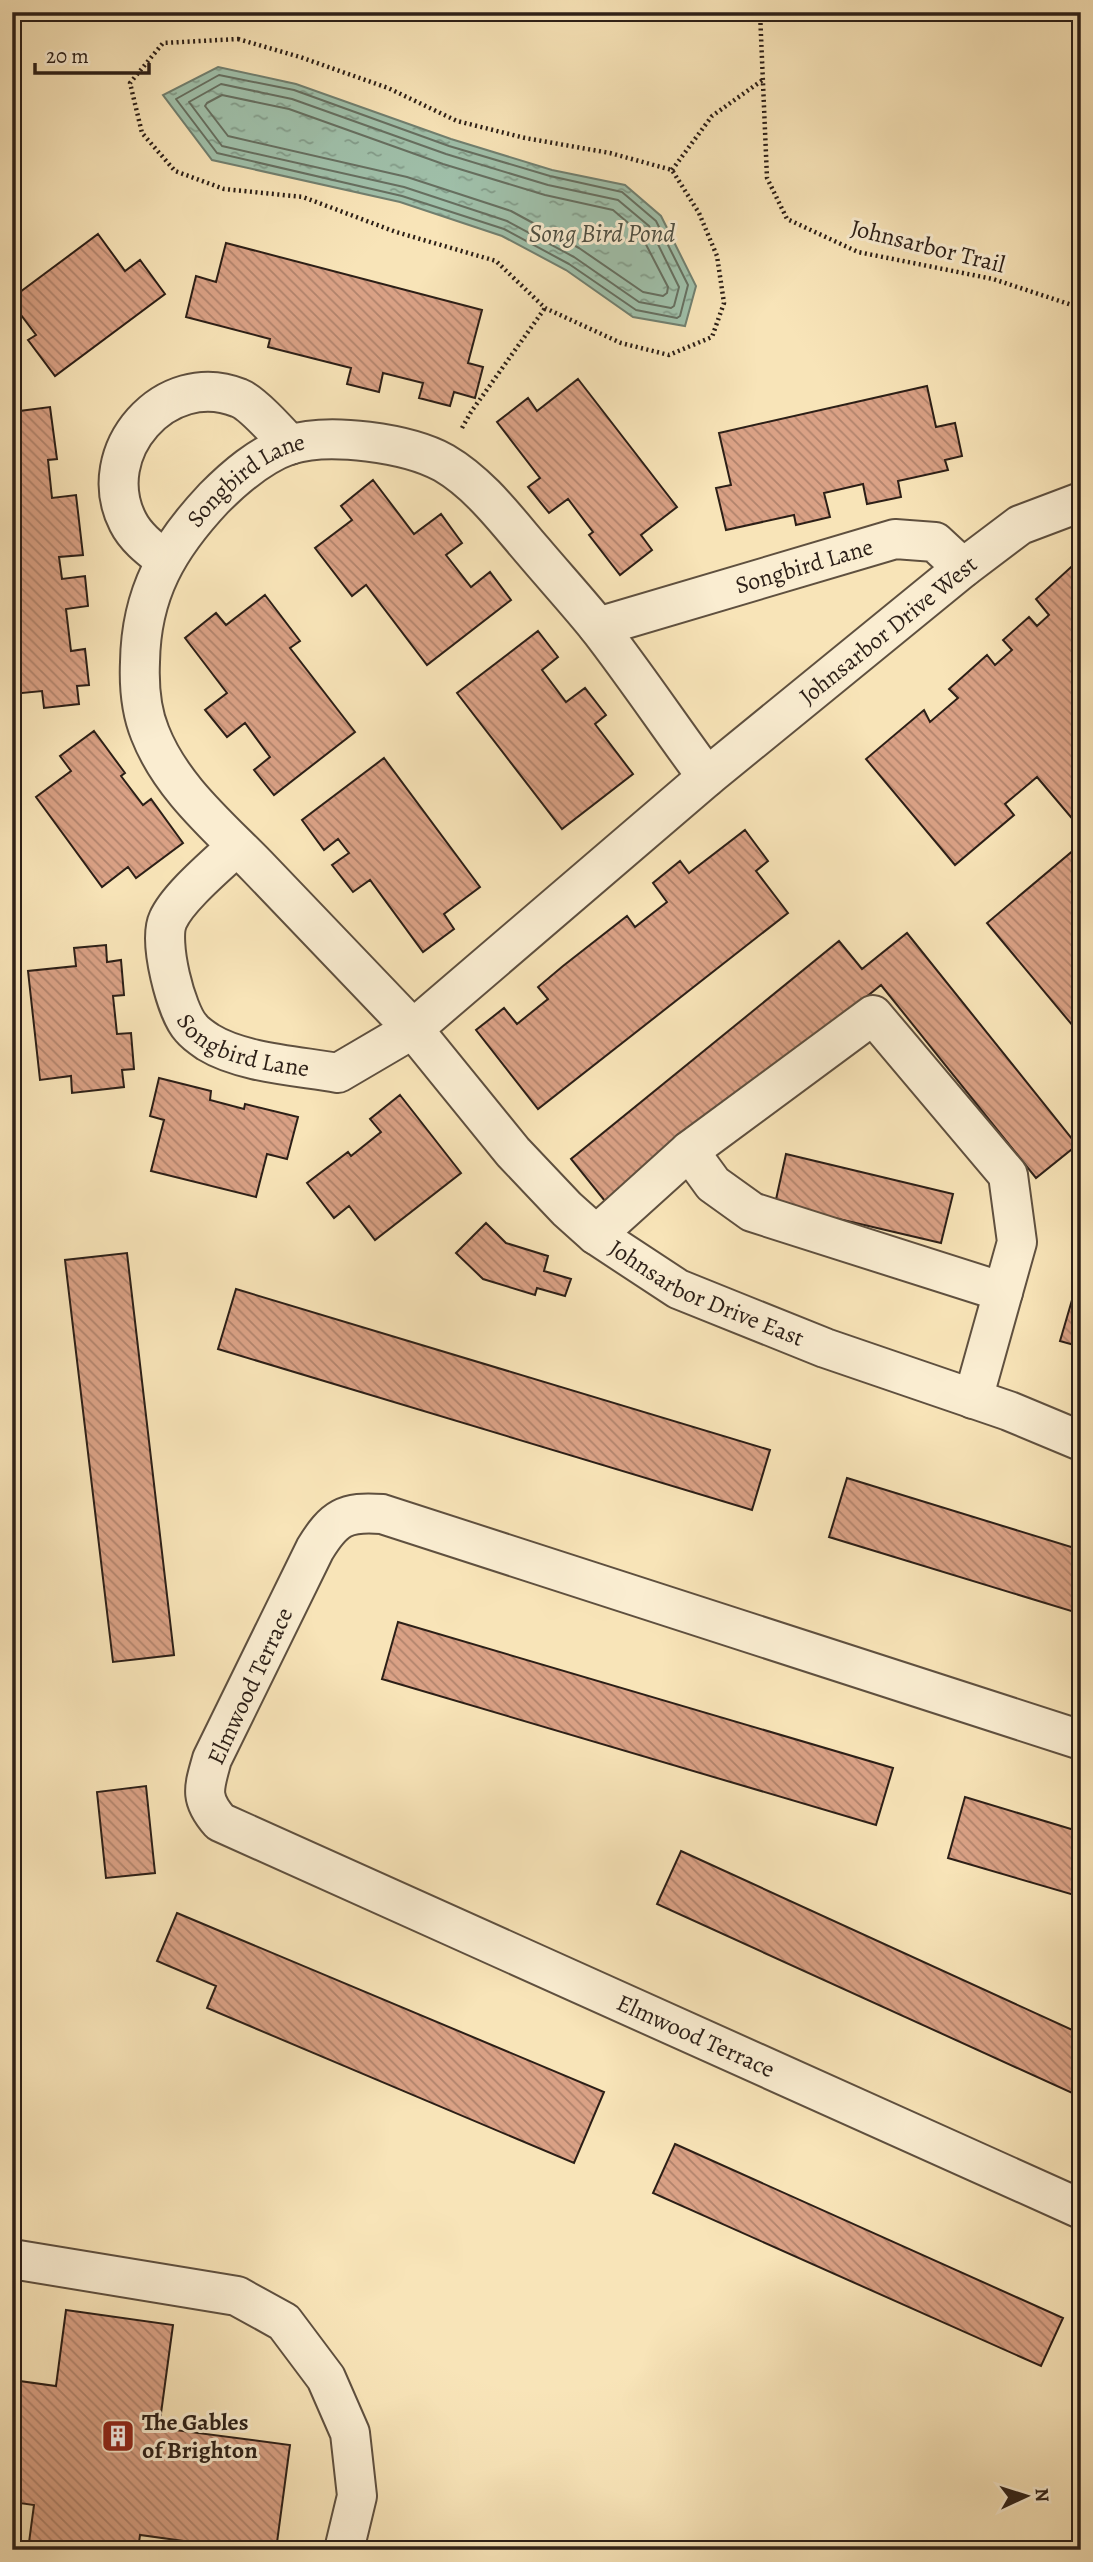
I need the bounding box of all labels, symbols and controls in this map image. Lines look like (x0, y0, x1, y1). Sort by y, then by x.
scale bar (35, 32, 149, 76)
text: 20 m (46, 42, 89, 70)
street label: Johnsarbor Trail (847, 211, 1009, 281)
water label: Song Bird Pond (529, 216, 675, 251)
street label: Songbird Lane (179, 426, 307, 534)
street label: Songbird Lane (731, 530, 877, 601)
street label: Johnsarbor Drive West (792, 548, 984, 712)
street label: Songbird Lane (169, 1008, 311, 1084)
street label: Johnsarbor Drive East (603, 1232, 809, 1354)
street label: Elmwood Terrace (200, 1602, 300, 1770)
street label: Elmwood Terrace (612, 1986, 780, 2085)
place label: The Gables of Brighton (142, 2406, 258, 2466)
building icon: The Gables of Brighton (99, 2417, 137, 2455)
north arrow (992, 2460, 1062, 2530)
text: N (1029, 2487, 1055, 2503)

